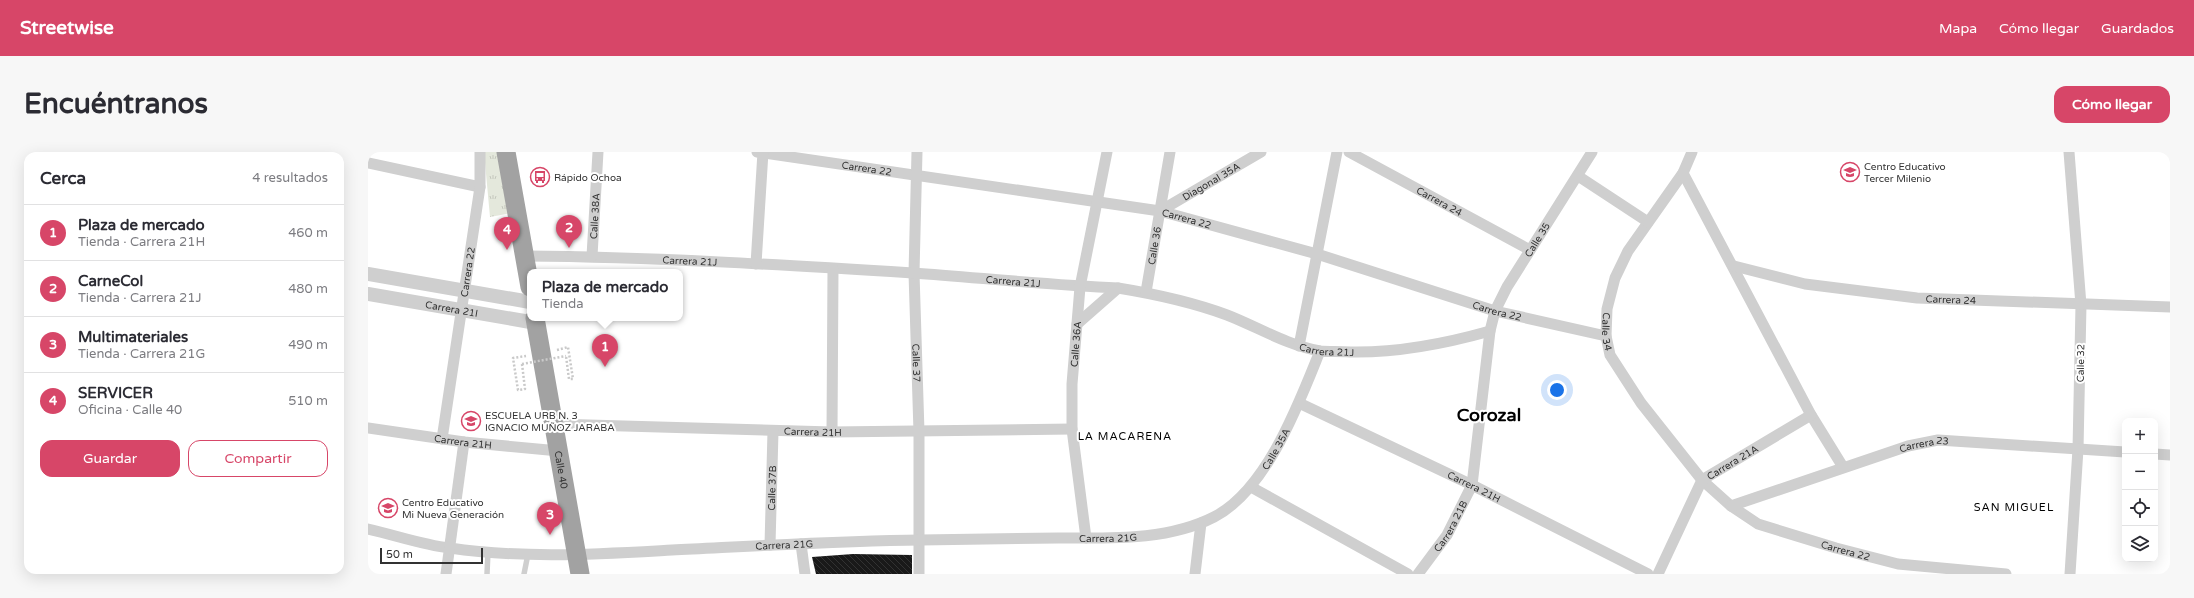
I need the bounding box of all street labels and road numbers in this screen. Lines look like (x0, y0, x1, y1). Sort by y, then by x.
street label: Carrera 22 (841, 159, 892, 179)
street label: Diagonal 35A (1180, 161, 1242, 204)
street label: Carrera 24 (1414, 185, 1464, 219)
street label: Calle 38A (588, 193, 603, 239)
street label: Carrera 22 (1161, 207, 1212, 232)
street label: Calle 35 (1522, 221, 1553, 260)
street label: Calle 36 (1146, 226, 1164, 266)
street label: Carrera 22 (458, 246, 478, 298)
street label: Carrera 21J (662, 254, 718, 269)
street label: Carrera 21J (985, 274, 1041, 290)
street label: Carrera 24 (1925, 293, 1976, 307)
street label: Carrera 21I (424, 299, 479, 320)
street label: Carrera 22 (1471, 299, 1523, 324)
street label: Calle 34 (1599, 312, 1614, 352)
street label: Calle 36A (1068, 321, 1084, 367)
street label: Carrera 21J (1298, 341, 1354, 359)
street label: Calle 37 (909, 344, 922, 382)
street label: Calle 32 (2075, 344, 2087, 382)
street label: Carrera 21H (784, 426, 842, 439)
street label: Calle 35A (1260, 426, 1293, 472)
street label: Carrera 21H (433, 433, 492, 452)
street label: Carrera 23 (1898, 435, 1949, 456)
street label: Carrera 21A (1705, 443, 1761, 483)
street label: Calle 40 (551, 450, 570, 490)
street label: Calle 37B (766, 465, 779, 511)
street label: Carrera 21H (1445, 469, 1502, 505)
street label: Carrera 21B (1431, 499, 1470, 555)
street label: Carrera 21G (1079, 532, 1138, 545)
street label: Carrera 21G (755, 538, 813, 553)
street label: Carrera 22 (1819, 539, 1871, 564)

